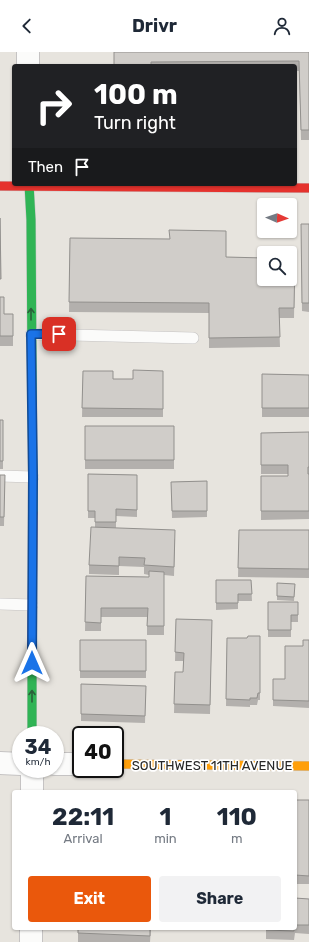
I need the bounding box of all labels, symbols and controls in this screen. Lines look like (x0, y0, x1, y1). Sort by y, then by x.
icon: back (16, 15, 38, 37)
text: Drivr (132, 15, 177, 37)
icon: person (271, 15, 293, 37)
text: 100 m (94, 78, 178, 111)
icon: right (28, 80, 80, 132)
text: Turn right (94, 112, 176, 134)
icon: arrive (71, 156, 93, 178)
text: Then (28, 158, 63, 176)
north arrow (257, 198, 297, 238)
map controls (257, 198, 297, 286)
button: search (257, 246, 297, 286)
one-way arrow (27, 308, 35, 321)
pin (42, 317, 76, 351)
icon: arrive (48, 323, 70, 345)
position arrow (11, 642, 53, 684)
one-way arrow (28, 690, 36, 703)
speed limit sign: 40 (72, 726, 124, 778)
text: 34 (25, 735, 51, 759)
text: km/h (26, 756, 50, 768)
street label: SOUTHWEST 11TH AVENUE (132, 758, 292, 773)
text: 22:11 (52, 803, 114, 831)
text: 1 (159, 803, 171, 831)
text: 110 (217, 803, 257, 831)
text: Arrival (64, 831, 103, 846)
text: min (154, 831, 177, 846)
text: m (231, 831, 243, 846)
button: Exit (28, 876, 151, 922)
button: Share (159, 876, 281, 922)

